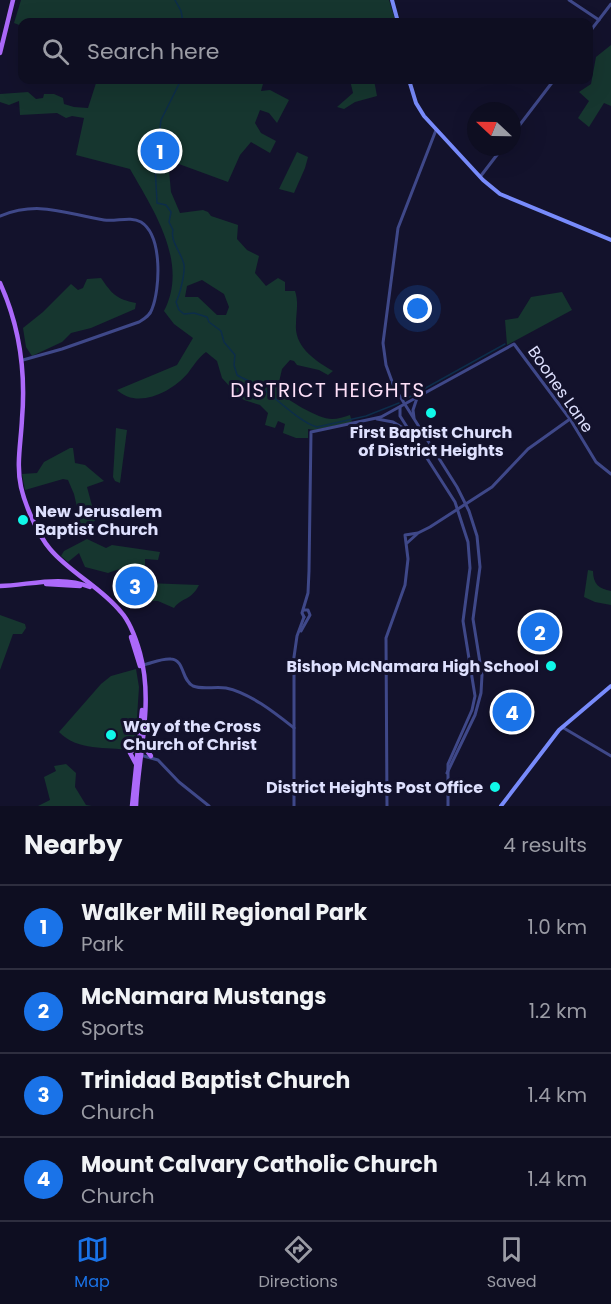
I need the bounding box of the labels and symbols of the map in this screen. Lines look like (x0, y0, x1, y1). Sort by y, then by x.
north arrow (467, 102, 521, 156)
pin: 1 (140, 128, 180, 174)
your location (403, 294, 432, 323)
street label: Boones Lane (522, 341, 599, 437)
district label: DISTRICT HEIGHTS (230, 376, 426, 404)
marker: First Baptist Church of District Heights (424, 406, 438, 420)
place label: First Baptist Church of District Heights (350, 421, 512, 462)
place label: New Jerusalem Baptist Church (35, 500, 162, 541)
marker: New Jerusalem Baptist Church (16, 513, 30, 527)
pin: 3 (116, 564, 154, 608)
pin: 2 (520, 610, 560, 654)
place label: Bishop McNamara High School (287, 655, 539, 678)
marker: Bishop McNamara High School (544, 659, 558, 673)
pin: 4 (492, 690, 532, 734)
place label: Way of the Cross Church of Christ (123, 715, 261, 756)
marker: Way of the Cross Church of Christ (104, 728, 118, 742)
place label: District Heights Post Office (266, 776, 483, 799)
marker: District Heights Post Office (488, 780, 502, 794)

